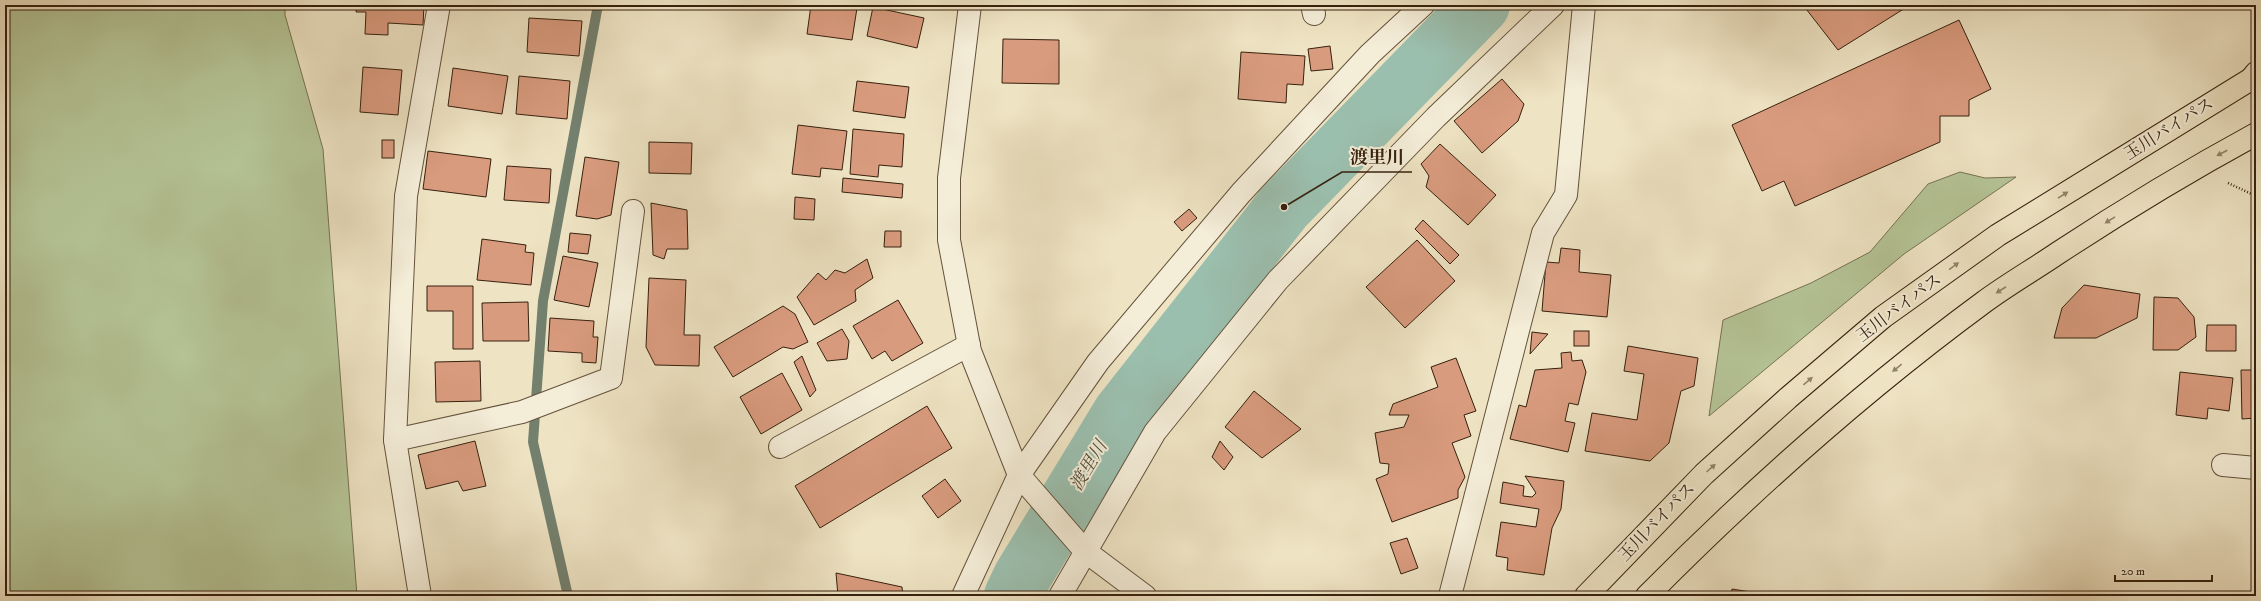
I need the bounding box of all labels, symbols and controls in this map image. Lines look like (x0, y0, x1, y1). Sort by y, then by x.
street label: 玉川バイパス (2120, 93, 2218, 165)
callout: 渡里川 (1342, 142, 1412, 172)
text: 渡里川 (1350, 147, 1404, 169)
one-way arrow (2216, 149, 2227, 156)
one-way arrow (2058, 191, 2068, 199)
one-way arrow (2104, 216, 2116, 223)
one-way arrow (1949, 262, 1959, 270)
street label: 玉川バイパス (1852, 269, 1946, 347)
one-way arrow (1995, 287, 2007, 294)
one-way arrow (1892, 364, 1903, 373)
one-way arrow (1803, 377, 1813, 386)
water label: 渡里川 (1066, 435, 1113, 495)
one-way arrow (1706, 463, 1716, 473)
street label: 玉川バイパス (1614, 478, 1700, 566)
scale bar (2115, 557, 2212, 583)
text: 20 m (2121, 564, 2145, 579)

